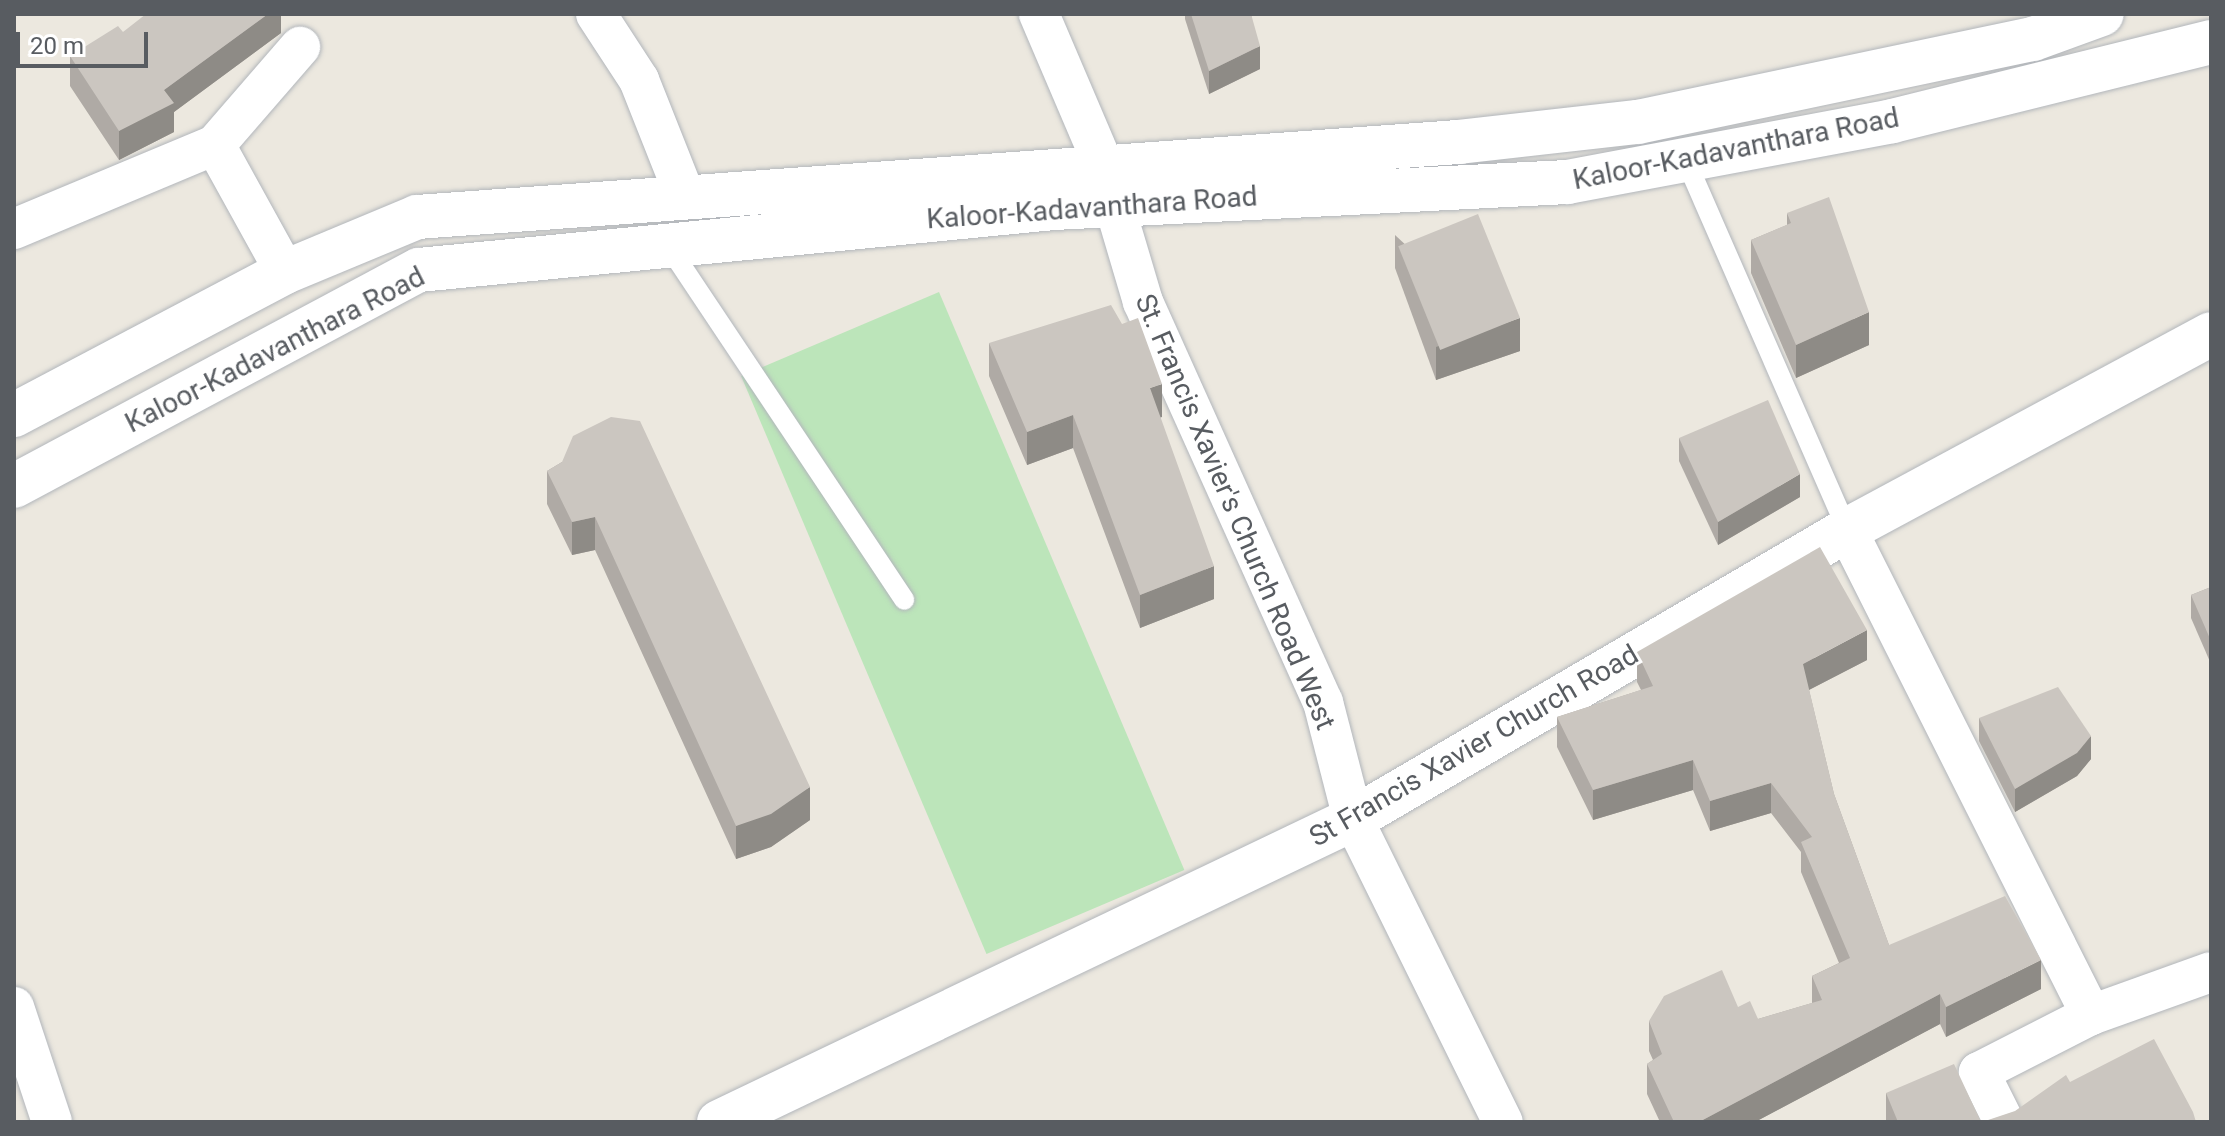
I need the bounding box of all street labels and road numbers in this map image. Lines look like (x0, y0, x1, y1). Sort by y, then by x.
street label: Kaloor-Kadavanthara Road (1570, 101, 1902, 197)
street label: Kaloor-Kadavanthara Road (925, 180, 1259, 236)
street label: Kaloor-Kadavanthara Road (120, 260, 430, 440)
street label: St. Francis Xavier's Church Road West (1128, 289, 1342, 735)
street label: St Francis Xavier Church Road (1304, 638, 1644, 854)

